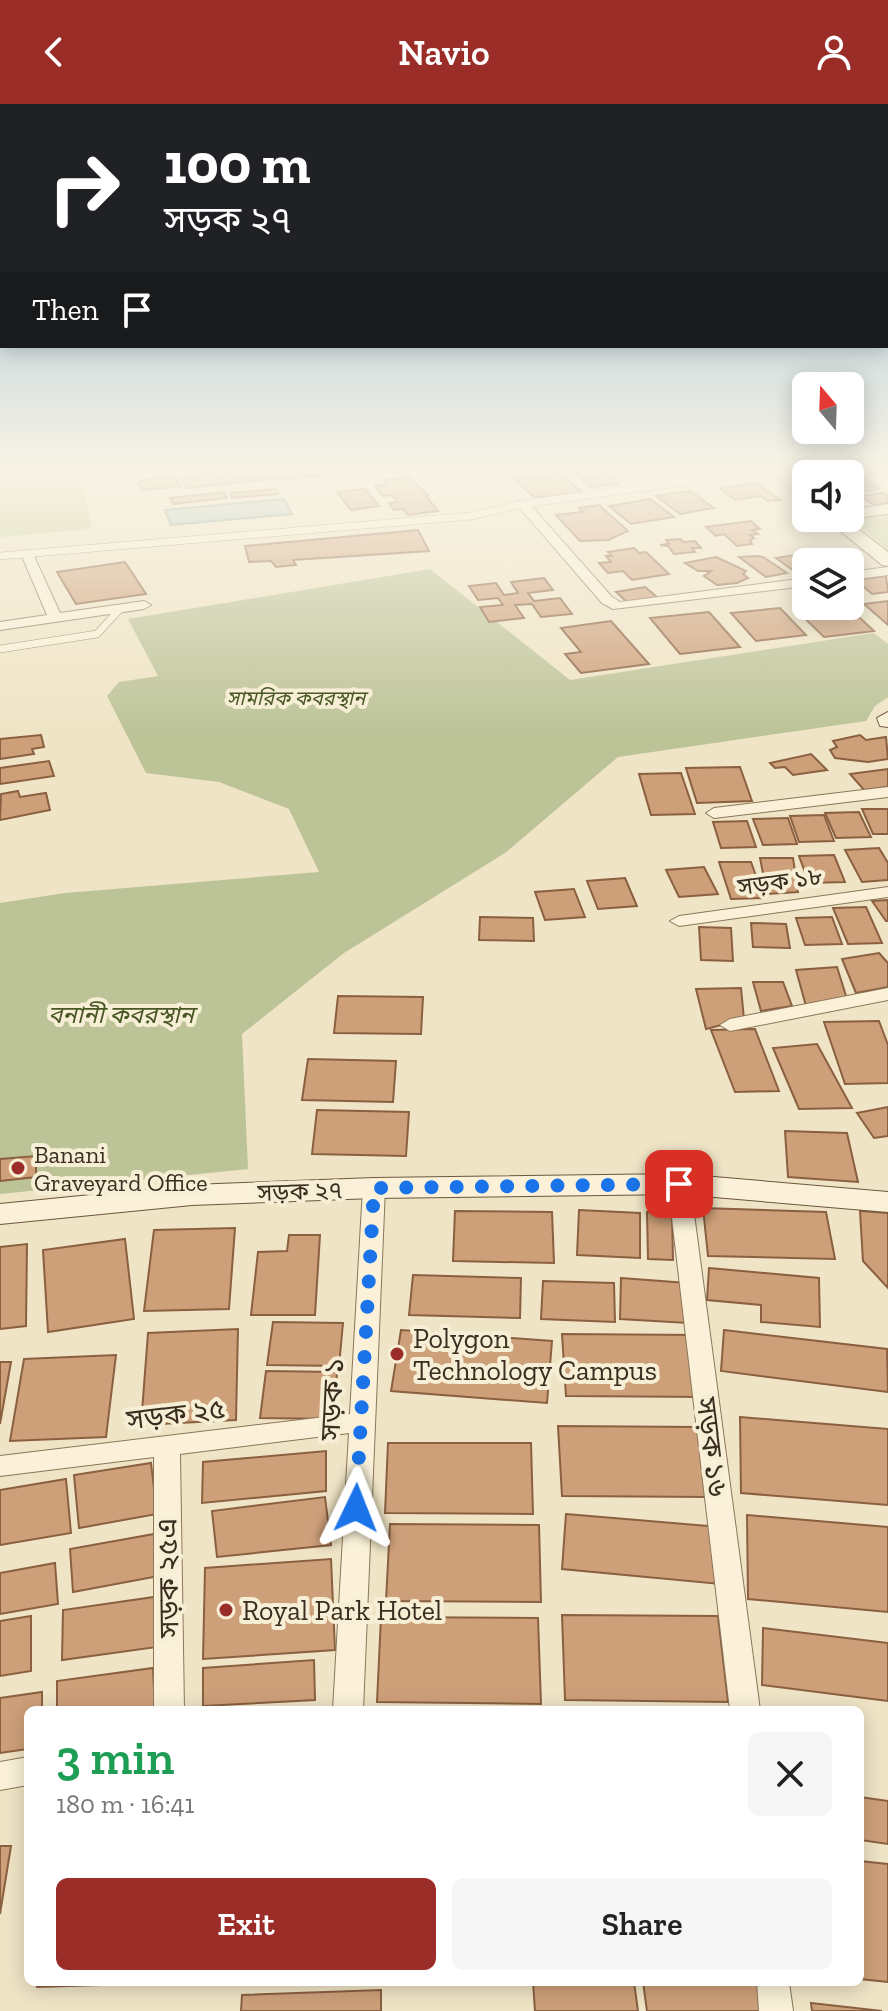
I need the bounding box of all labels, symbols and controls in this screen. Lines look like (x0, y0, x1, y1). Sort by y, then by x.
icon: back (32, 30, 76, 74)
icon: person (812, 30, 856, 74)
text: Navio (398, 31, 490, 74)
text: 100 m (164, 130, 311, 197)
icon: right (32, 136, 136, 240)
text: সড়ক ২৭ (164, 198, 292, 241)
icon: arrive (115, 288, 159, 332)
text: Then (32, 292, 99, 328)
north arrow (792, 372, 864, 444)
map controls (792, 372, 864, 620)
button: sound (792, 460, 864, 532)
button: layers (792, 548, 864, 620)
park label: সামরিক কবরস্থান (227, 686, 369, 710)
street label: সড়ক ১৮ (735, 861, 824, 901)
park label: বনানী কবরস্থান (48, 1000, 199, 1029)
place label: Banani Graveyard Office (34, 1140, 208, 1197)
pin (645, 1150, 713, 1218)
marker: Banani Graveyard Office (9, 1159, 27, 1177)
icon: arrive (657, 1162, 701, 1206)
street label: সড়ক ২৭ (256, 1175, 343, 1207)
place label: Polygon Technology Campus (413, 1322, 657, 1387)
marker: Polygon Technology Campus (388, 1345, 406, 1363)
street label: সড়ক ১ (313, 1357, 351, 1442)
street label: সড়ক ২৫ (124, 1392, 227, 1437)
street label: সড়ক ১৬ (689, 1395, 734, 1498)
position arrow (314, 1466, 398, 1550)
street label: সড়ক ২৫এ (150, 1518, 186, 1639)
place label: Royal Park Hotel (242, 1594, 442, 1627)
marker: Royal Park Hotel (217, 1601, 235, 1619)
text: 3 min (56, 1729, 174, 1786)
button: close (748, 1732, 832, 1816)
text: 180 m · 16:41 (56, 1788, 194, 1820)
button: Exit (56, 1878, 436, 1970)
button: Share (452, 1878, 832, 1970)

